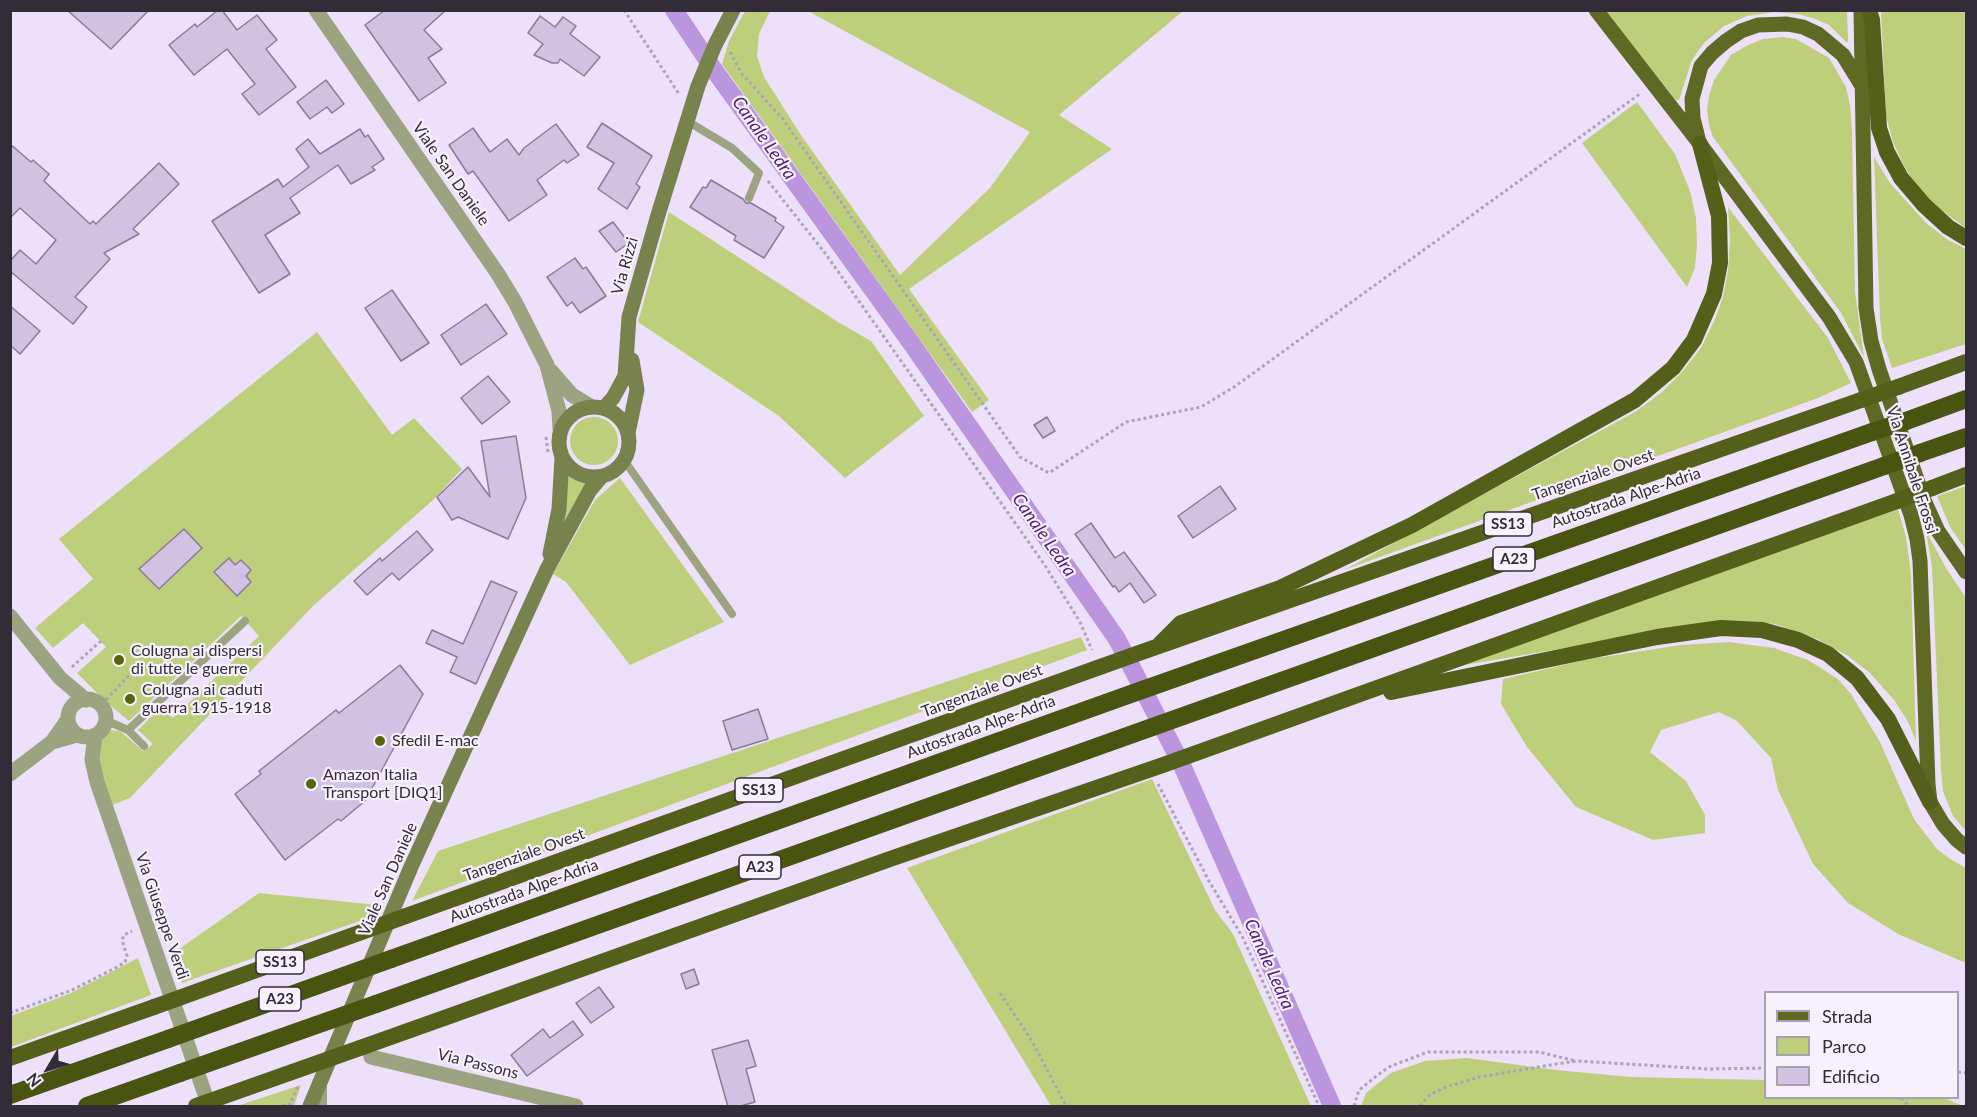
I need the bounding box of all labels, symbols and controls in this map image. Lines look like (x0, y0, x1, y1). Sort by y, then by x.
water label: Canale Ledra (727, 92, 801, 184)
street label: Viale San Daniele (408, 119, 494, 229)
street label: Via Rizzi (608, 235, 642, 297)
street label: Via Annibale Frossi (1882, 404, 1942, 536)
street label: Tangenziale Ovest (1530, 445, 1656, 505)
street label: Autostrada Alpe-Adria (1549, 463, 1703, 533)
water label: Canale Ledra (1007, 489, 1081, 581)
road number: SS13 (1484, 512, 1532, 536)
road number: A23 (1493, 547, 1535, 571)
place label: Colugna ai dispersi di tutte le guerre (131, 641, 262, 679)
marker: Colugna ai dispersi di tutte le guerre (112, 653, 126, 667)
street label: Tangenziale Ovest (919, 660, 1045, 722)
place label: Colugna ai caduti guerra 1915-1918 (142, 680, 271, 718)
street label: Autostrada Alpe-Adria (904, 691, 1058, 763)
marker: Colugna ai caduti guerra 1915-1918 (123, 692, 137, 706)
place label: Sfedil E-mac (392, 731, 479, 751)
marker: Sfedil E-mac (373, 734, 387, 748)
place label: Amazon Italia Transport [DIQ1] (323, 765, 442, 803)
marker: Amazon Italia Transport [DIQ1] (304, 777, 318, 791)
road number: SS13 (735, 778, 783, 802)
street label: Viale San Daniele (354, 819, 422, 939)
street label: Tangenziale Ovest (461, 824, 587, 886)
street label: Via Giuseppe Verdi (131, 850, 193, 982)
street label: Autostrada Alpe-Adria (447, 855, 601, 927)
road number: A23 (739, 855, 781, 879)
water label: Canale Ledra (1239, 915, 1299, 1013)
road number: SS13 (256, 950, 304, 974)
road number: A23 (259, 987, 301, 1011)
legend (1764, 991, 1959, 1099)
text: Strada (1822, 1005, 1872, 1027)
text: Parco (1822, 1035, 1866, 1057)
north arrow (18, 1039, 78, 1099)
street label: Via Passons (436, 1045, 520, 1083)
text: Edificio (1822, 1065, 1880, 1087)
text: N (22, 1070, 45, 1091)

